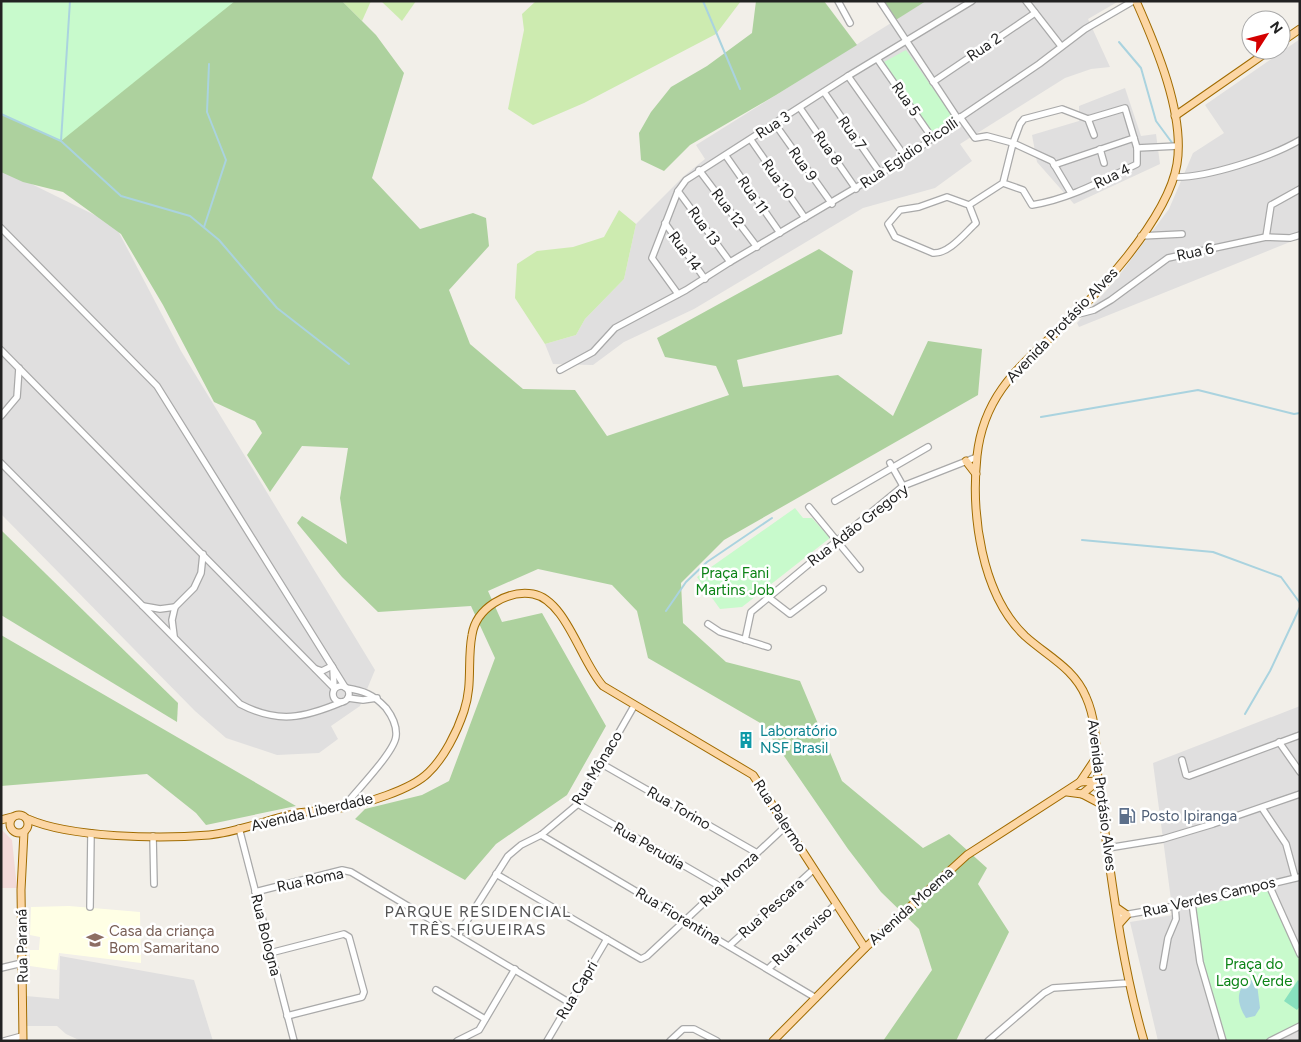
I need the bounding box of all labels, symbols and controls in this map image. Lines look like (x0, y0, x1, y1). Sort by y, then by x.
north arrow (1241, 10, 1291, 60)
text: N (1266, 18, 1286, 37)
street label: Rua 2 (963, 29, 1005, 65)
street label: Rua 5 (888, 78, 924, 120)
street label: Rua 3 (752, 107, 794, 143)
street label: Rua 7 (834, 113, 870, 153)
street label: Rua Egidio Picolli (857, 114, 961, 192)
street label: Rua 8 (810, 127, 846, 169)
street label: Rua 9 (785, 143, 821, 185)
street label: Rua 10 (758, 155, 798, 203)
street label: Rua 4 (1091, 159, 1133, 193)
street label: Rua 11 (734, 173, 772, 217)
street label: Rua 12 (708, 185, 748, 231)
street label: Rua 13 (684, 203, 724, 249)
street label: Rua 14 (665, 228, 705, 274)
street label: Rua 6 (1175, 239, 1216, 265)
street label: Avenida Protásio Alves (1003, 264, 1121, 386)
street label: Rua Adão Gregory (804, 480, 912, 570)
park label: Praça Fani Martins Job (696, 564, 775, 599)
street label: Avenida Protásio Alves (1084, 718, 1120, 872)
place label: Laboratório NSF Brasil (760, 722, 838, 757)
street label: Rua Mônaco (568, 727, 626, 808)
building icon: Laboratório NSF Brasil (736, 730, 756, 750)
street label: Rua Palermo (750, 776, 810, 856)
street label: Rua Torino (644, 783, 714, 834)
street label: Avenida Liberdade (249, 789, 375, 835)
fuel station icon: Posto Ipiranga (1117, 806, 1137, 826)
place label: Posto Ipiranga (1141, 807, 1237, 825)
street label: Rua Perudia (610, 818, 688, 874)
street label: Rua Monza (696, 847, 762, 911)
street label: Avenida Moema (865, 863, 957, 949)
street label: Rua Roma (275, 864, 345, 896)
street label: Rua Verdes Campos (1141, 873, 1277, 921)
street label: Rua Pescara (735, 874, 807, 942)
street label: Rua Fiorentina (632, 883, 724, 949)
street label: Rua Bologna (247, 892, 285, 978)
district label: PARQUE RESIDENCIAL TRÊS FIGUEIRAS (385, 902, 571, 939)
street label: Rua Treviso (768, 903, 836, 969)
street label: Rua Paraná (12, 909, 32, 983)
place label: Casa da criança Bom Samaritano (109, 922, 220, 957)
school or university icon: Casa da criança Bom Samaritano (85, 930, 105, 950)
park label: Praça do Lago Verde (1216, 955, 1292, 990)
street label: Rua Capri (553, 958, 601, 1022)

